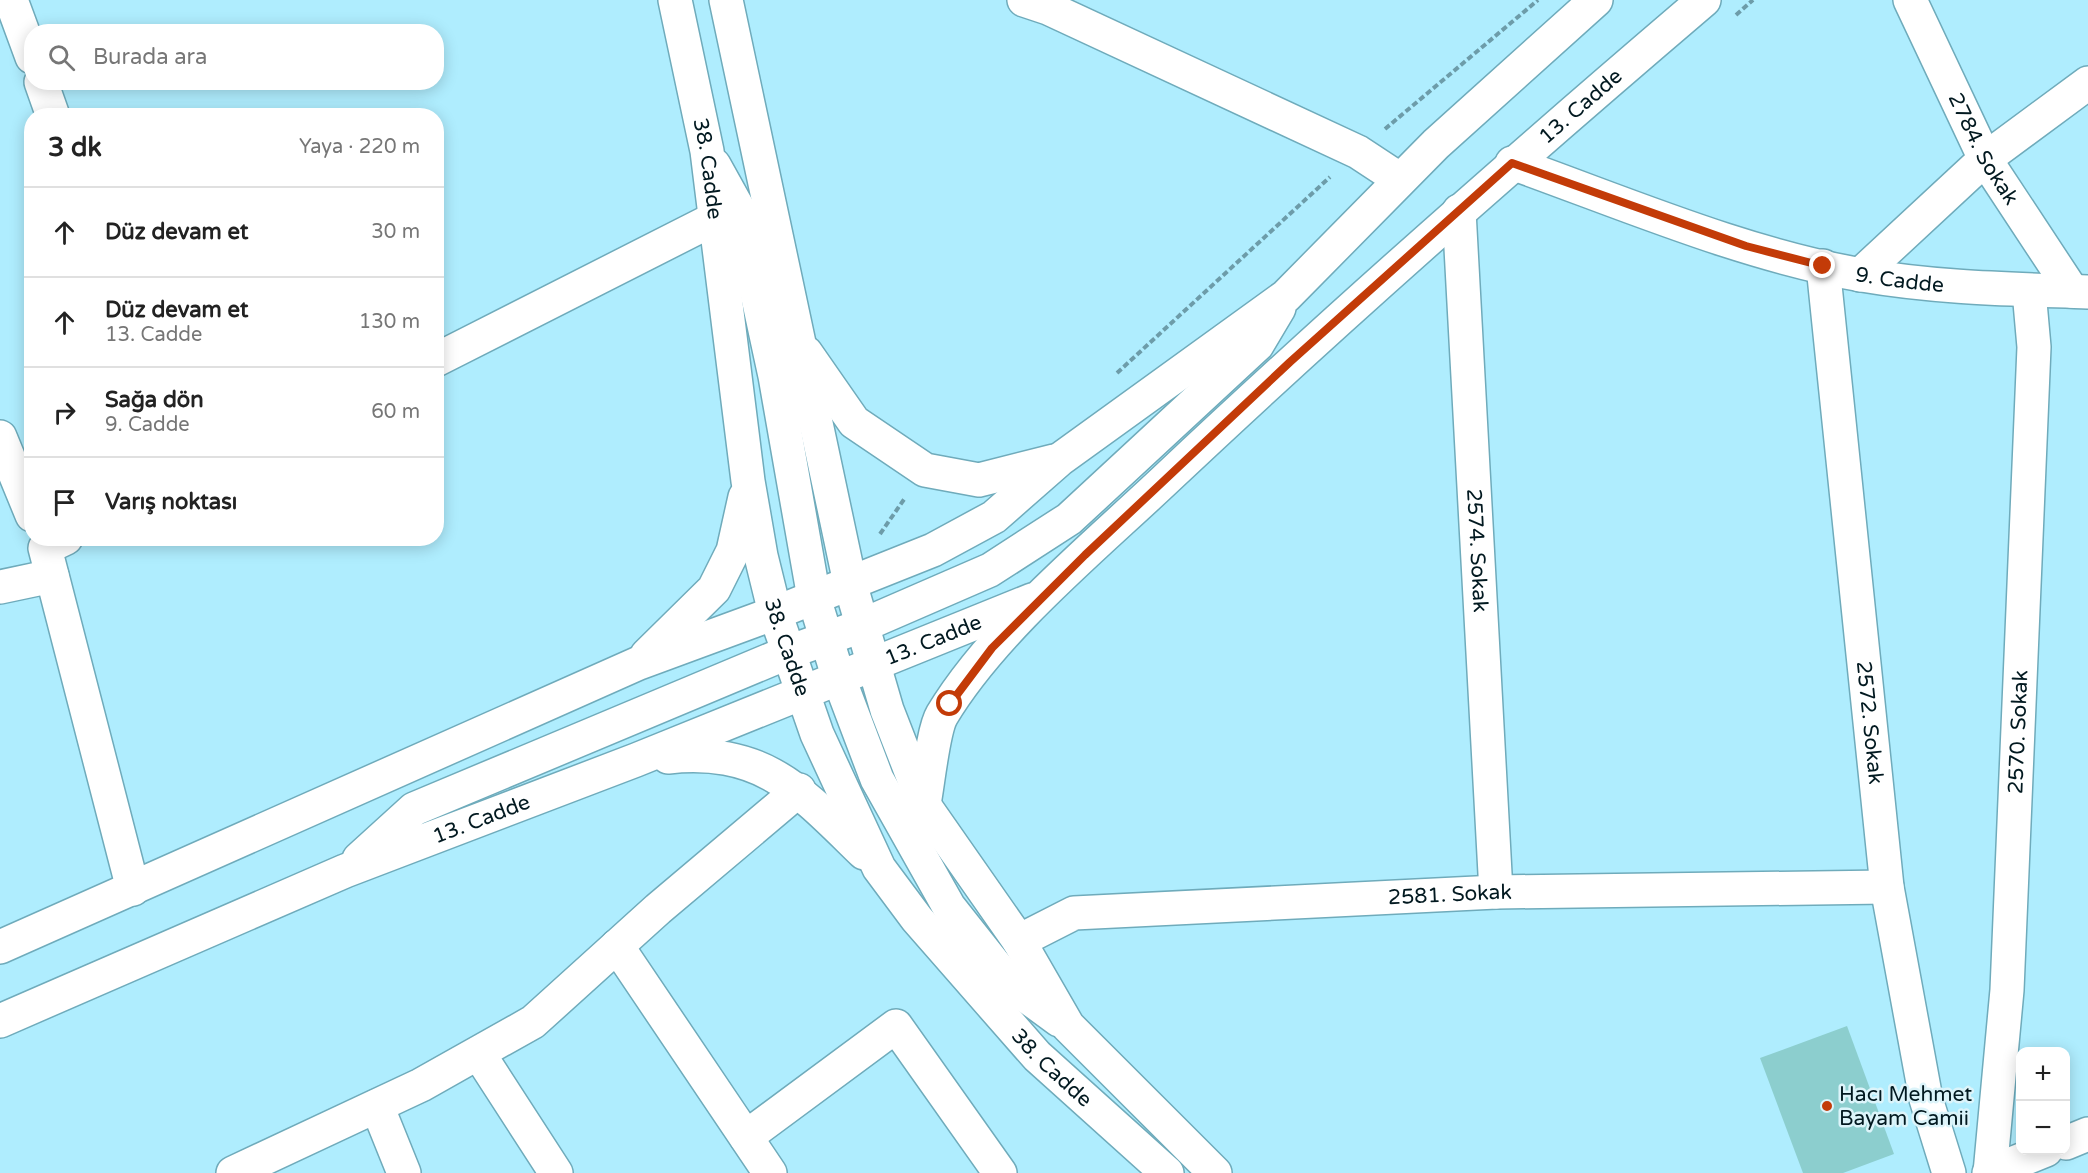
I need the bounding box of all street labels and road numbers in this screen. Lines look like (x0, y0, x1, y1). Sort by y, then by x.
street label: 13. Cadde (1534, 64, 1628, 149)
street label: 2784. Sokak (1943, 89, 2024, 210)
street label: 38. Cadde (687, 116, 727, 221)
street label: 9. Cadde (1853, 262, 1945, 298)
street label: 2574. Sokak (1461, 488, 1493, 613)
street label: 38. Cadde (759, 596, 815, 700)
street label: 13. Cadde (881, 610, 985, 671)
street label: 2572. Sokak (1851, 660, 1888, 786)
street label: 2570. Sokak (2003, 670, 2033, 794)
street label: 13. Cadde (429, 790, 534, 849)
street label: 2581. Sokak (1387, 880, 1512, 910)
street label: 38. Cadde (1006, 1024, 1097, 1113)

